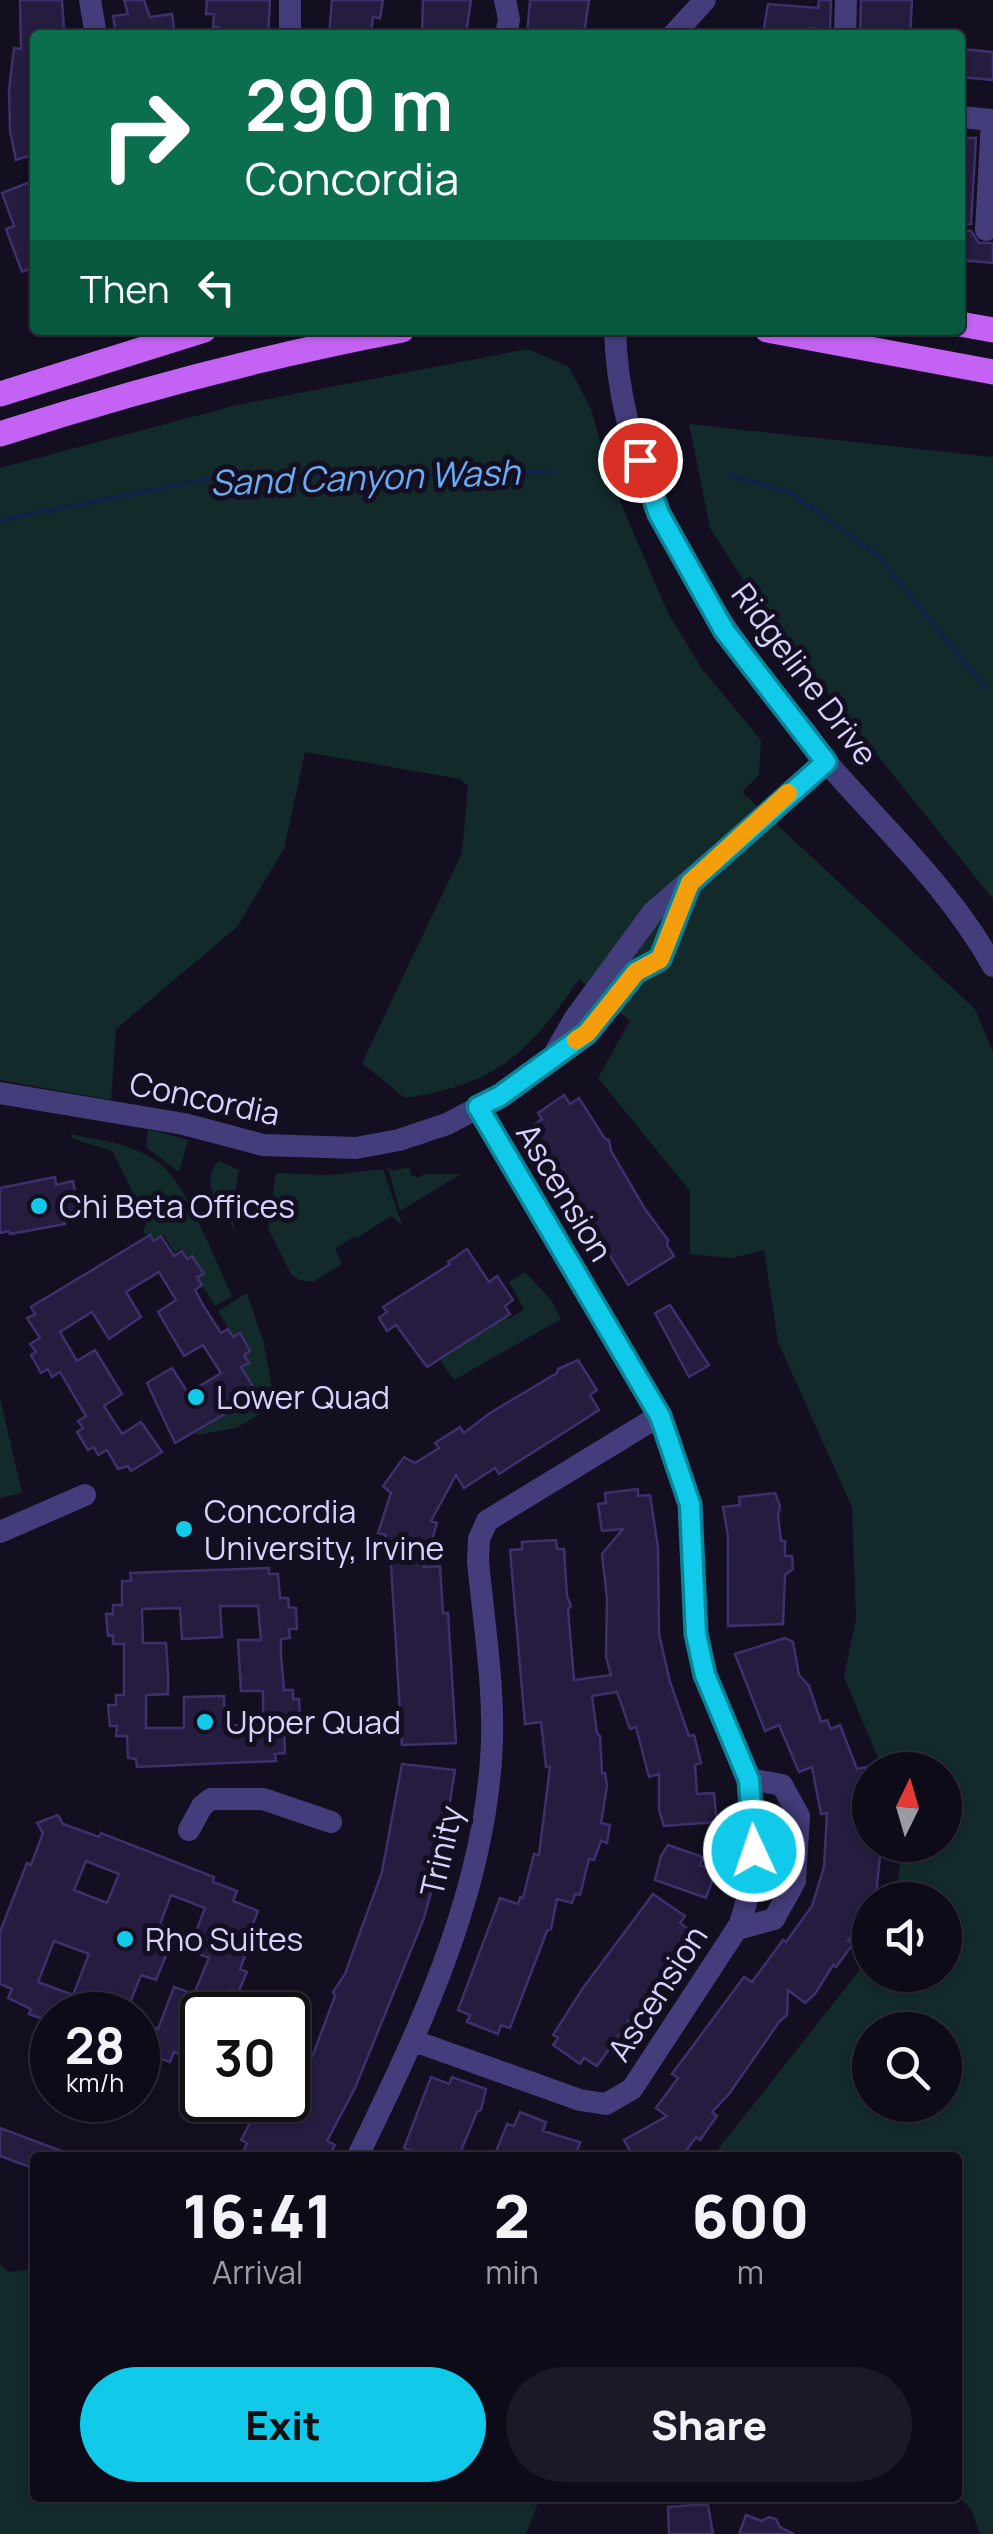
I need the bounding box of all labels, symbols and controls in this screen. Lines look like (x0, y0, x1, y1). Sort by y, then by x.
text: 290 m (245, 56, 453, 152)
icon: right (80, 70, 210, 200)
text: Concordia (245, 147, 459, 209)
icon: left (189, 260, 244, 315)
text: Then (80, 262, 169, 314)
pin (598, 418, 683, 503)
icon: arrive (613, 433, 668, 488)
water label: Sand Canyon Wash (209, 448, 522, 506)
street label: Ridgeline Drive (722, 574, 888, 774)
street label: Concordia (126, 1061, 284, 1135)
street label: Ascension (507, 1115, 623, 1269)
place label: Chi Beta Offices (59, 1184, 295, 1228)
marker: Chi Beta Offices (28, 1195, 50, 1217)
place label: Lower Quad (216, 1375, 390, 1419)
marker: Lower Quad (185, 1386, 207, 1408)
place label: Concordia University, Irvine (204, 1489, 444, 1570)
marker: Concordia University, Irvine (173, 1518, 195, 1540)
place label: Upper Quad (225, 1700, 401, 1744)
marker: Upper Quad (194, 1711, 216, 1733)
north arrow (852, 1752, 962, 1862)
map controls (852, 1752, 962, 2122)
position arrow (702, 1799, 806, 1903)
street label: Trinity (409, 1801, 473, 1901)
button: sound (852, 1882, 962, 1992)
place label: Rho Suites (145, 1917, 303, 1961)
street label: Ascension (597, 1917, 717, 2069)
marker: Rho Suites (114, 1928, 136, 1950)
speed limit sign: 30 (180, 1992, 310, 2122)
text: 28 (65, 2011, 125, 2079)
button: search (852, 2012, 962, 2122)
text: km/h (66, 2065, 124, 2100)
text: 16:41 (183, 2174, 333, 2256)
text: 2 (494, 2174, 530, 2256)
text: 600 (691, 2174, 809, 2256)
text: Arrival (212, 2250, 303, 2294)
text: min (485, 2250, 539, 2294)
text: m (737, 2250, 764, 2294)
button: Exit (80, 2367, 486, 2482)
button: Share (506, 2367, 912, 2482)

